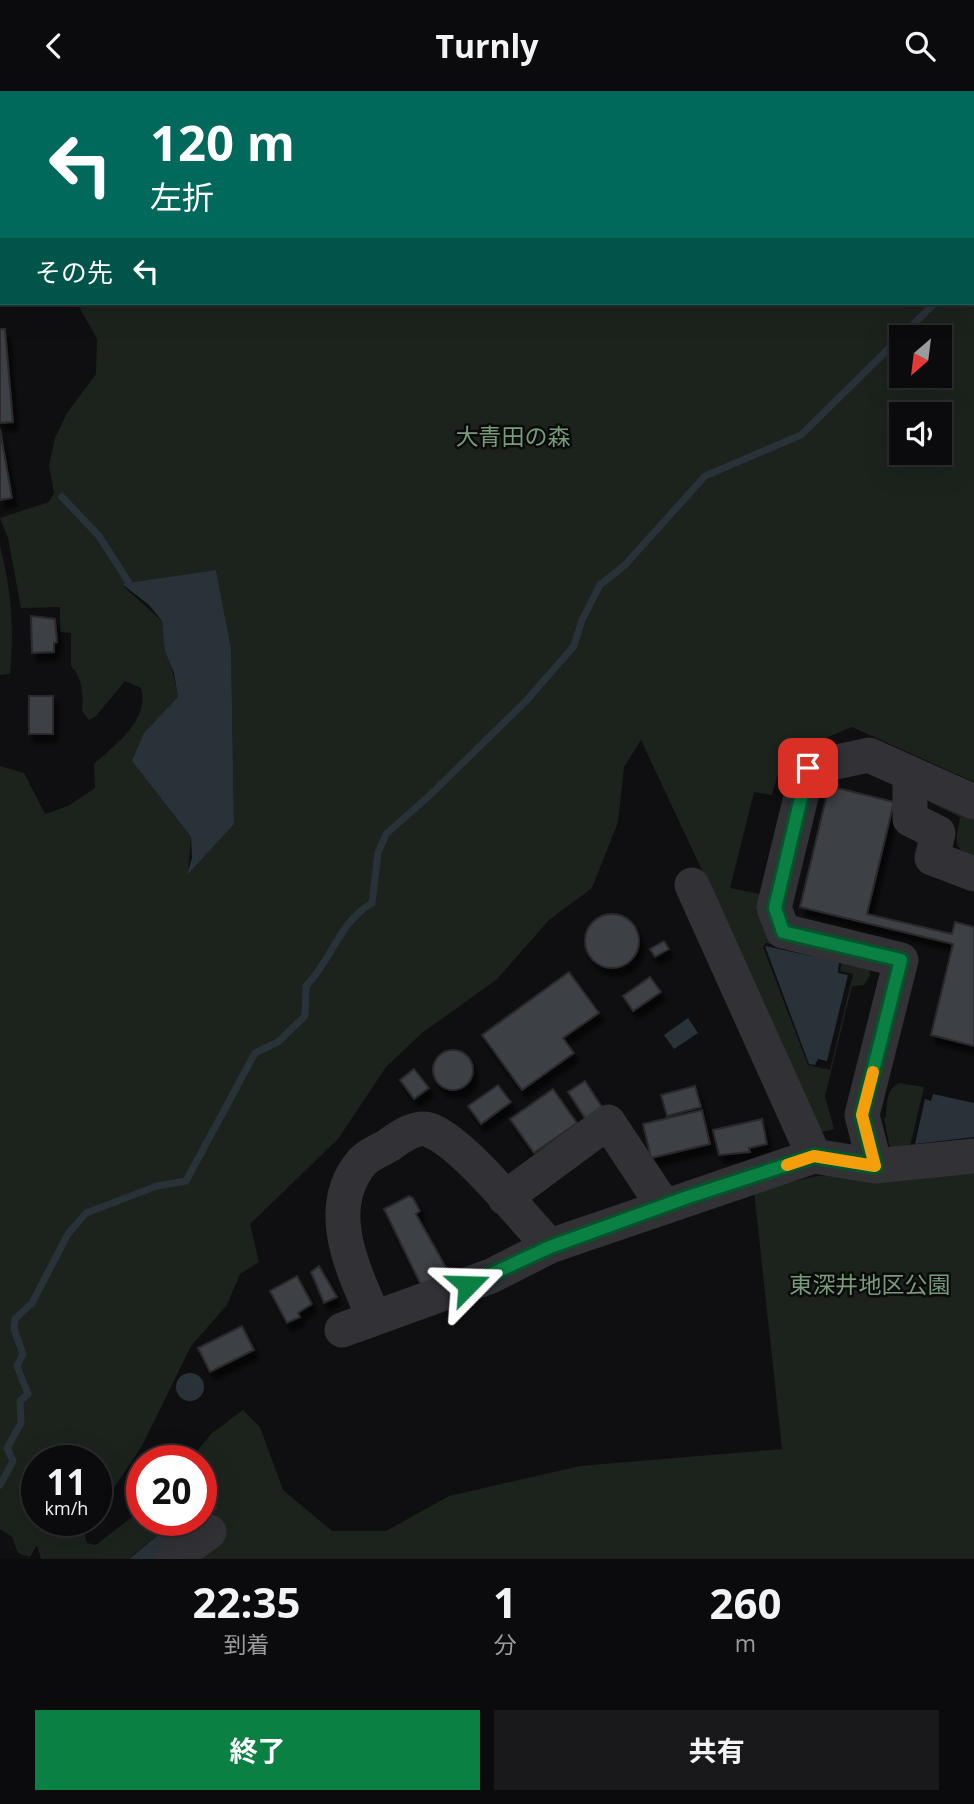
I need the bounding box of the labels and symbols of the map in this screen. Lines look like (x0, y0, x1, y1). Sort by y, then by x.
north arrow (889, 325, 952, 389)
park label: 大青田の森 (456, 420, 571, 452)
pin (778, 738, 838, 798)
position arrow (431, 1248, 505, 1322)
park label: 東深井地区公園 (790, 1268, 951, 1300)
speed limit sign: 20 (126, 1445, 217, 1536)

